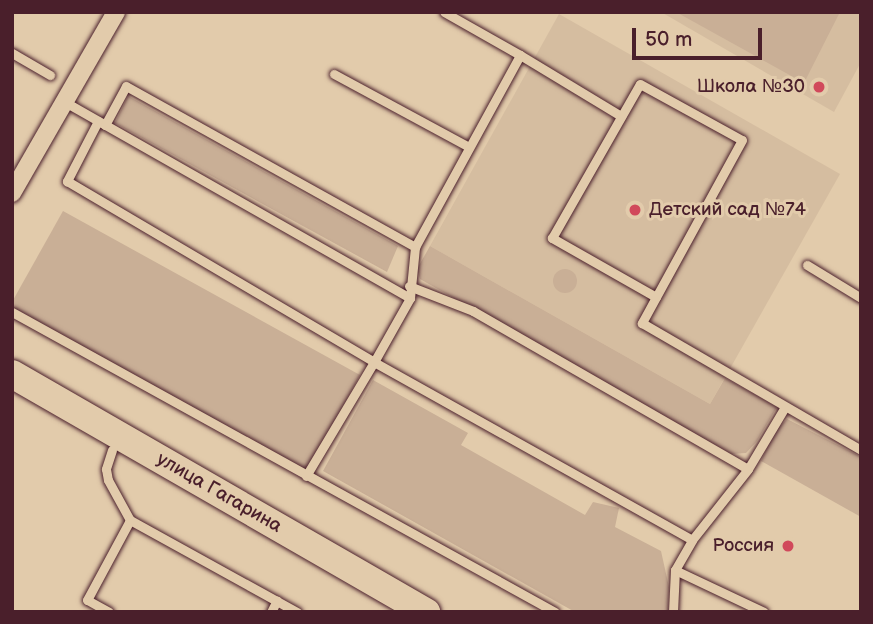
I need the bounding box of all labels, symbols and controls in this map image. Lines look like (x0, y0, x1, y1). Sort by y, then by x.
scale bar (635, 14, 764, 58)
text: 50 m (645, 27, 692, 52)
place label: Школа №30 (697, 76, 805, 98)
marker: Школа №30 (811, 79, 827, 95)
place label: Детский сад №74 (649, 199, 806, 221)
marker: Детский сад №74 (627, 202, 643, 218)
street label: улица Гагарина (152, 448, 286, 538)
place label: Россия (712, 535, 774, 557)
marker: Россия (780, 538, 796, 554)

